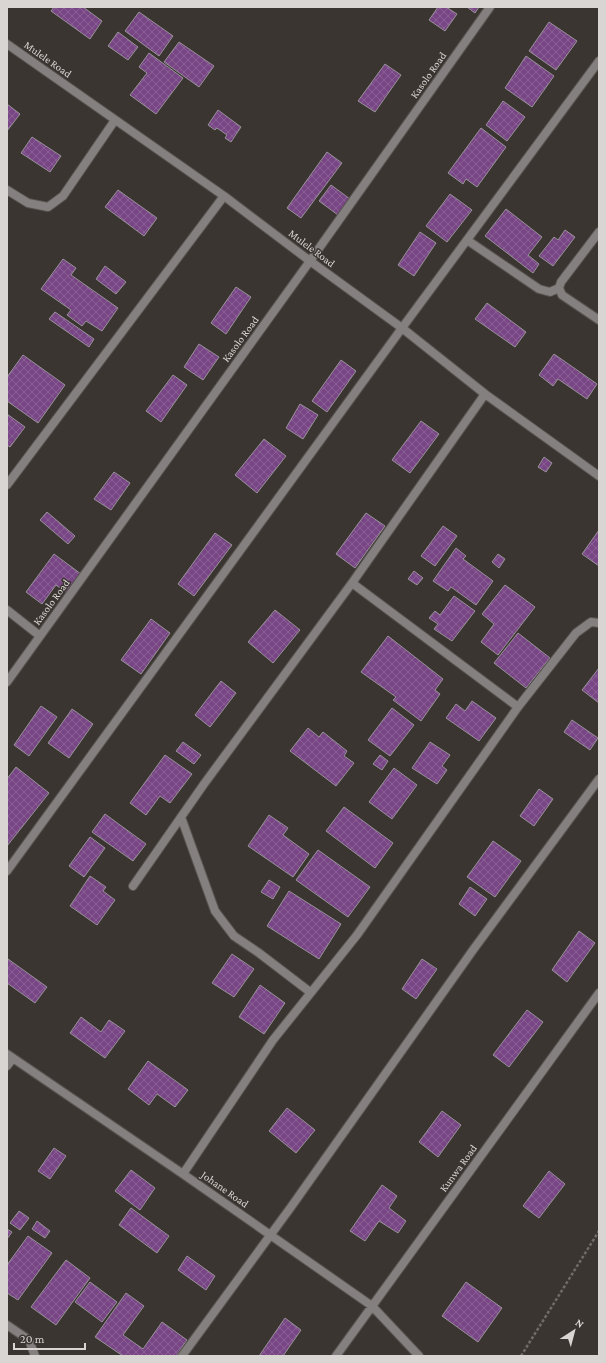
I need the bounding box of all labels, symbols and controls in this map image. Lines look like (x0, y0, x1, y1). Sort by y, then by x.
street label: Mulele Road (22, 38, 74, 80)
street label: Kasolo Road (408, 49, 448, 100)
street label: Mulele Road (287, 227, 338, 269)
street label: Kasolo Road (219, 314, 261, 364)
street label: Kasolo Road (30, 577, 72, 627)
street label: Kunwa Road (437, 1142, 479, 1194)
street label: Johane Road (198, 1168, 251, 1211)
north arrow (554, 1311, 594, 1351)
text: N (573, 1316, 587, 1330)
scale bar (14, 1325, 85, 1351)
text: 20 m (20, 1332, 45, 1346)

